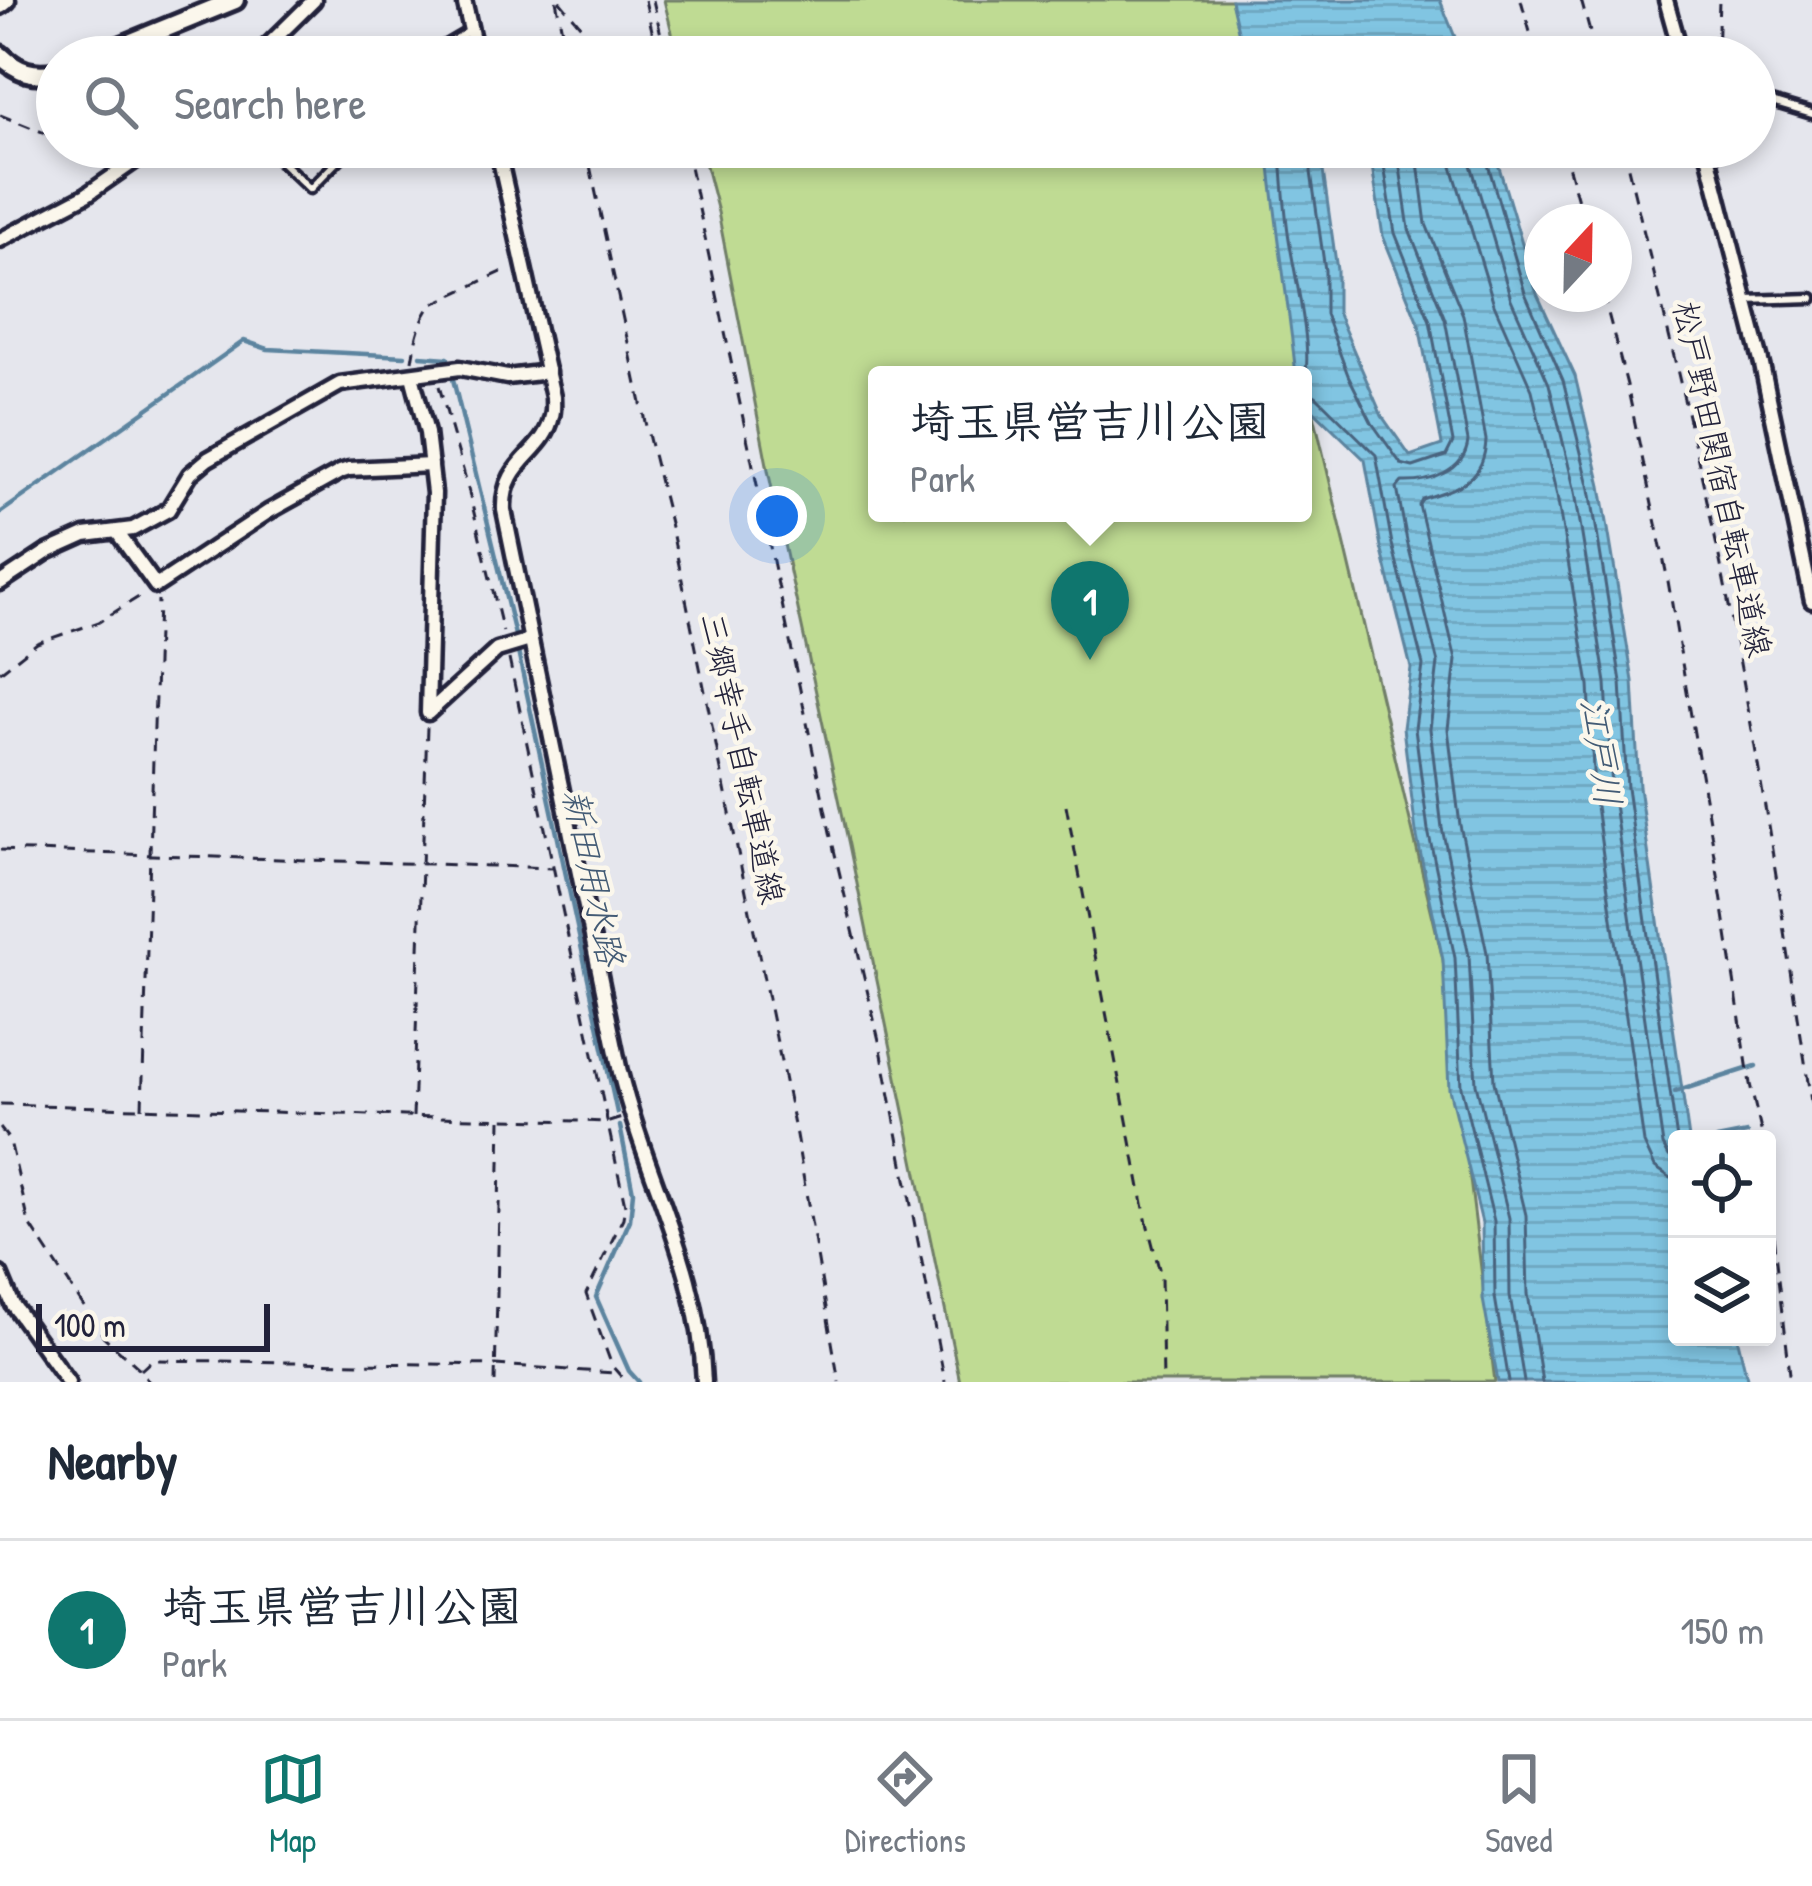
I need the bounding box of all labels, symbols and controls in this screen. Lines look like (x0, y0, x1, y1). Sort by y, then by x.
search box (36, 36, 1776, 168)
icon: search (78, 69, 144, 135)
text: Search here (174, 72, 366, 133)
north arrow (1524, 204, 1632, 312)
street label: 松戸野田関宿自転車道線 (1664, 297, 1782, 661)
popup (868, 366, 1312, 522)
text: 埼玉県営吉川公園 (910, 390, 1270, 451)
text: Park (910, 451, 975, 504)
your location (747, 486, 807, 546)
pin: 1 (1051, 561, 1129, 660)
street label: 三郷幸手自転車道線 (691, 608, 795, 908)
water label: 江戸川 (1571, 695, 1634, 809)
water label: 新田用水路 (552, 784, 638, 972)
map controls (1668, 1130, 1776, 1346)
button: locate (1668, 1130, 1776, 1238)
button: layers (1668, 1238, 1776, 1346)
scale bar (36, 1298, 270, 1351)
text: 100 m (54, 1303, 126, 1347)
text: Nearby (48, 1426, 178, 1495)
text: 埼玉県営吉川公園 (162, 1575, 522, 1636)
text: 1 (80, 1603, 94, 1656)
text: 150 m (1680, 1603, 1764, 1656)
text: Park (162, 1636, 227, 1689)
tab: Map (260, 1746, 326, 1862)
tab: Directions (845, 1746, 966, 1862)
tab: Saved (1485, 1746, 1552, 1862)

